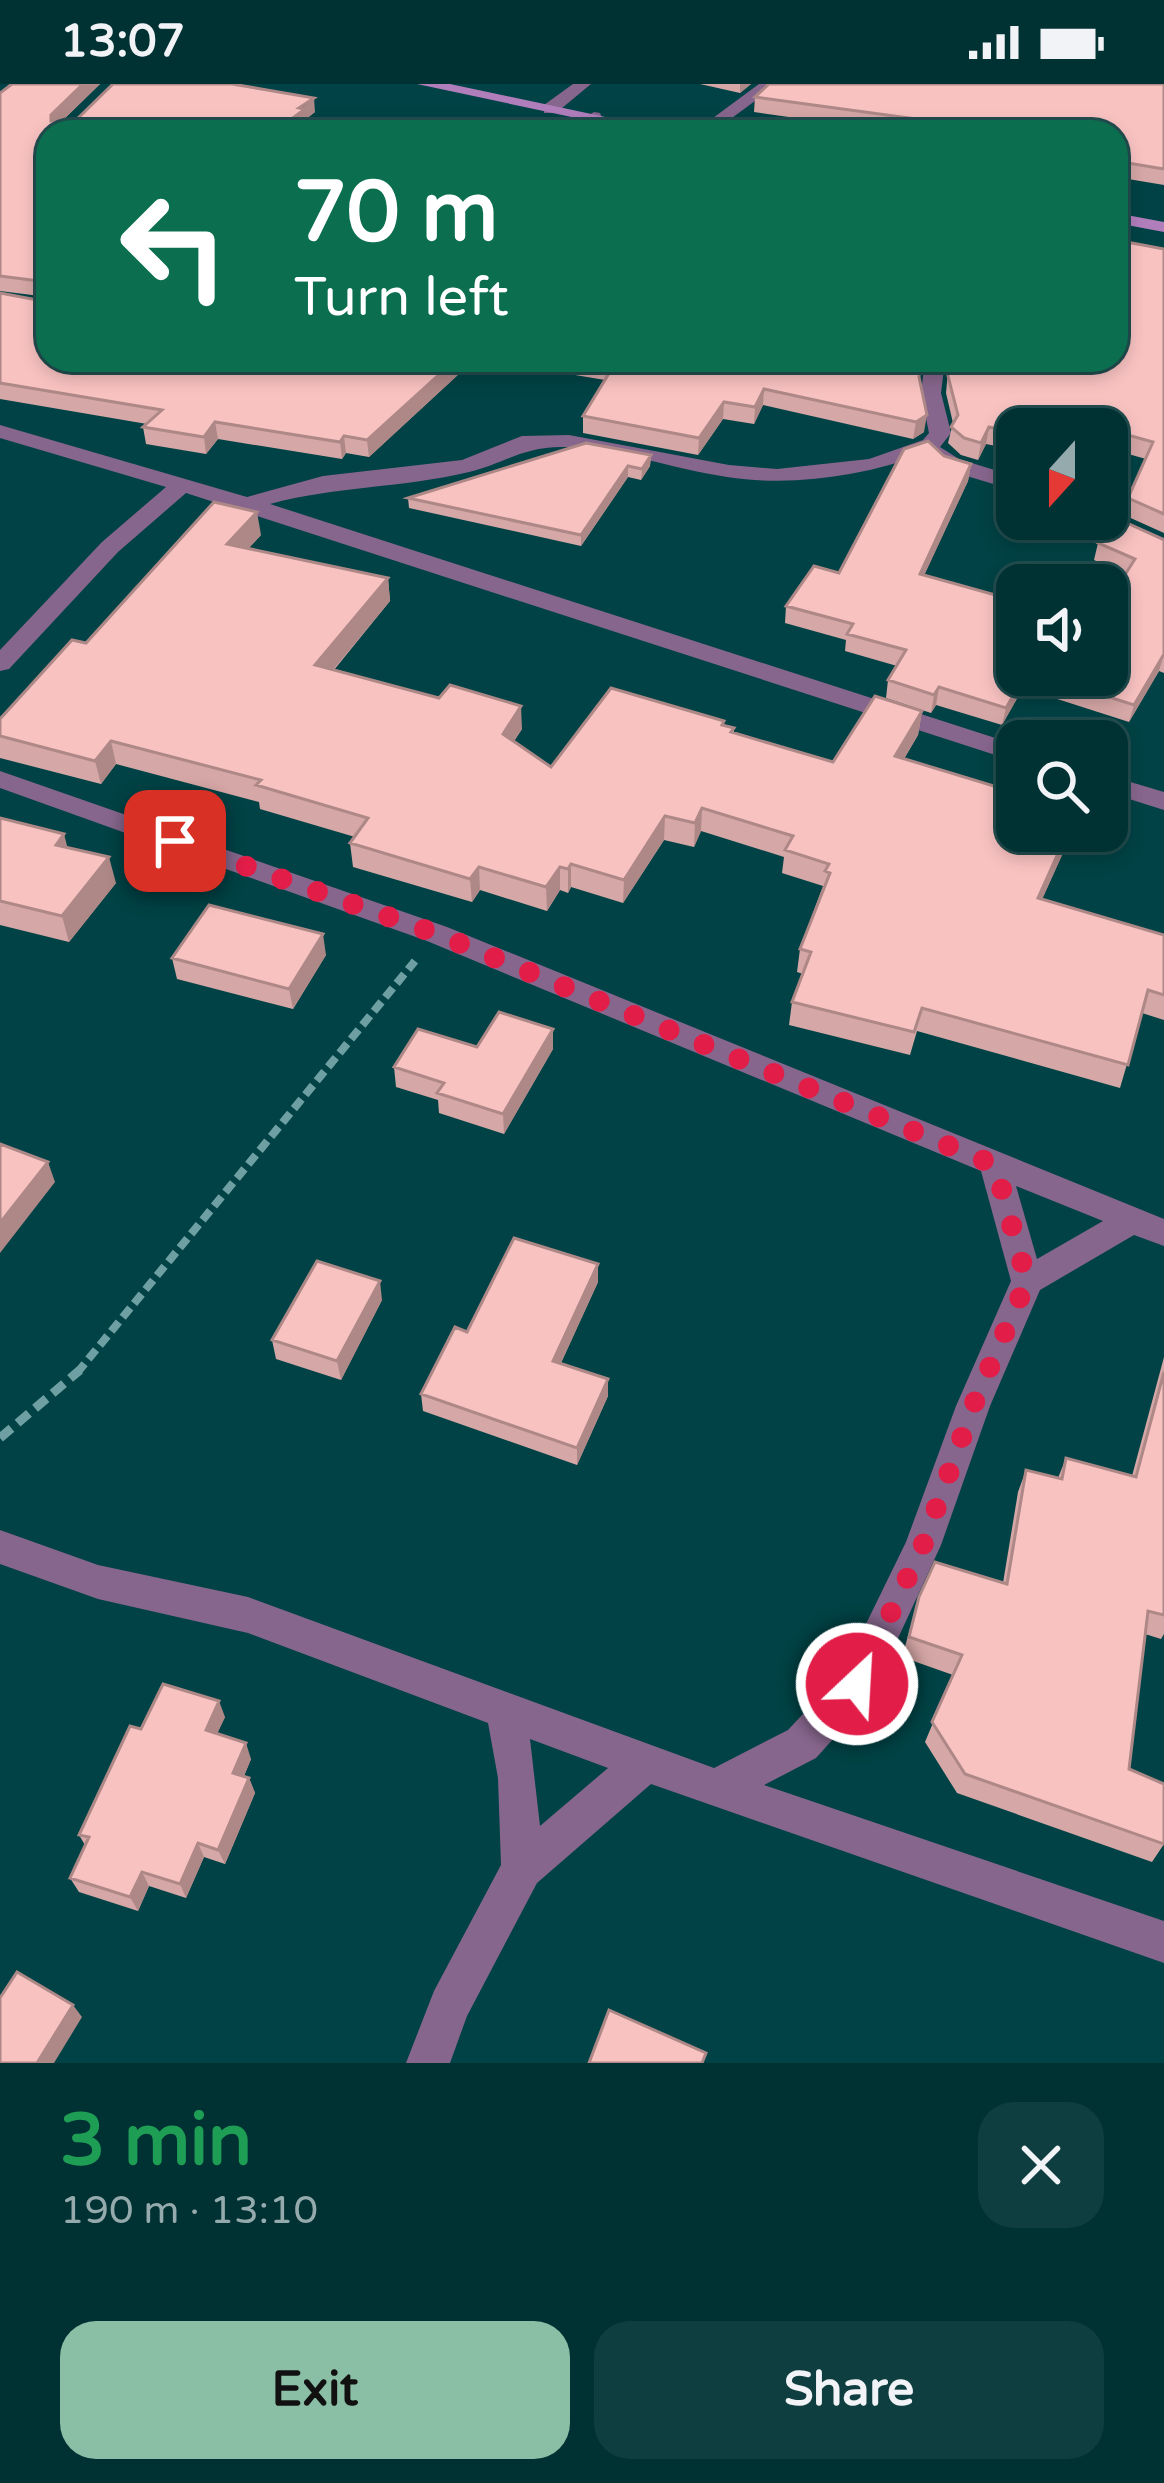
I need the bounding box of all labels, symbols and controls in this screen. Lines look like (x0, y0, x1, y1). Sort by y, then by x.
text: 13:07 (60, 15, 185, 69)
text: 70 m (294, 163, 498, 264)
icon: left (96, 168, 252, 324)
text: Turn left (294, 265, 509, 330)
north arrow (996, 408, 1128, 540)
map controls (996, 408, 1128, 852)
button: sound (996, 564, 1128, 696)
button: search (996, 720, 1128, 852)
pin (124, 790, 226, 892)
icon: arrive (142, 808, 208, 874)
position arrow (794, 1621, 920, 1747)
text: 3 min (60, 2098, 252, 2185)
button: close (978, 2102, 1104, 2228)
text: 190 m · 13:10 (60, 2187, 318, 2234)
button: Exit (60, 2321, 570, 2459)
button: Share (594, 2321, 1104, 2459)

